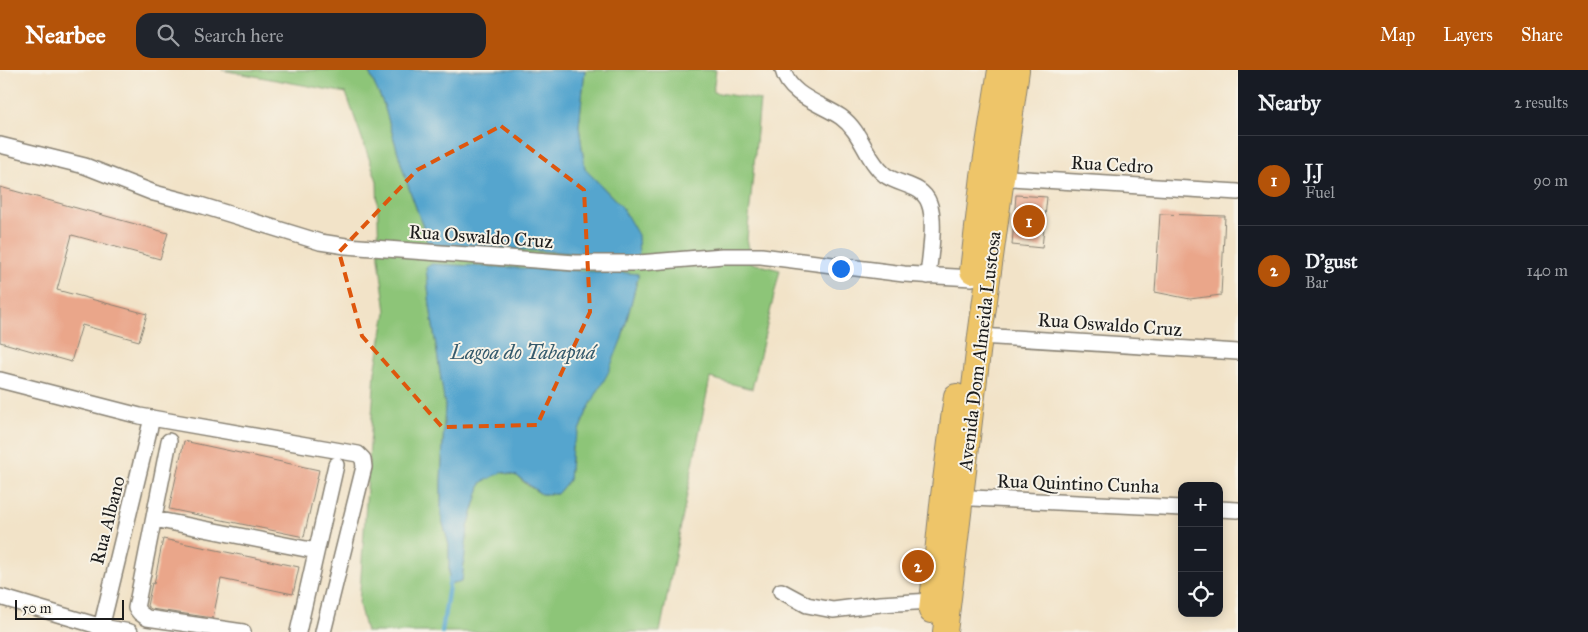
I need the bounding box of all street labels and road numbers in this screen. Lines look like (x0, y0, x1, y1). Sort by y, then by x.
street label: Rua Cedro (1070, 151, 1154, 178)
street label: Rua Oswaldo Cruz (408, 220, 554, 253)
street label: Avenida Dom Almeida Lustosa (953, 229, 1006, 473)
street label: Rua Oswaldo Cruz (1037, 308, 1183, 341)
street label: Rua Quintino Cunha (996, 469, 1161, 498)
street label: Rua Albano (85, 473, 130, 567)

